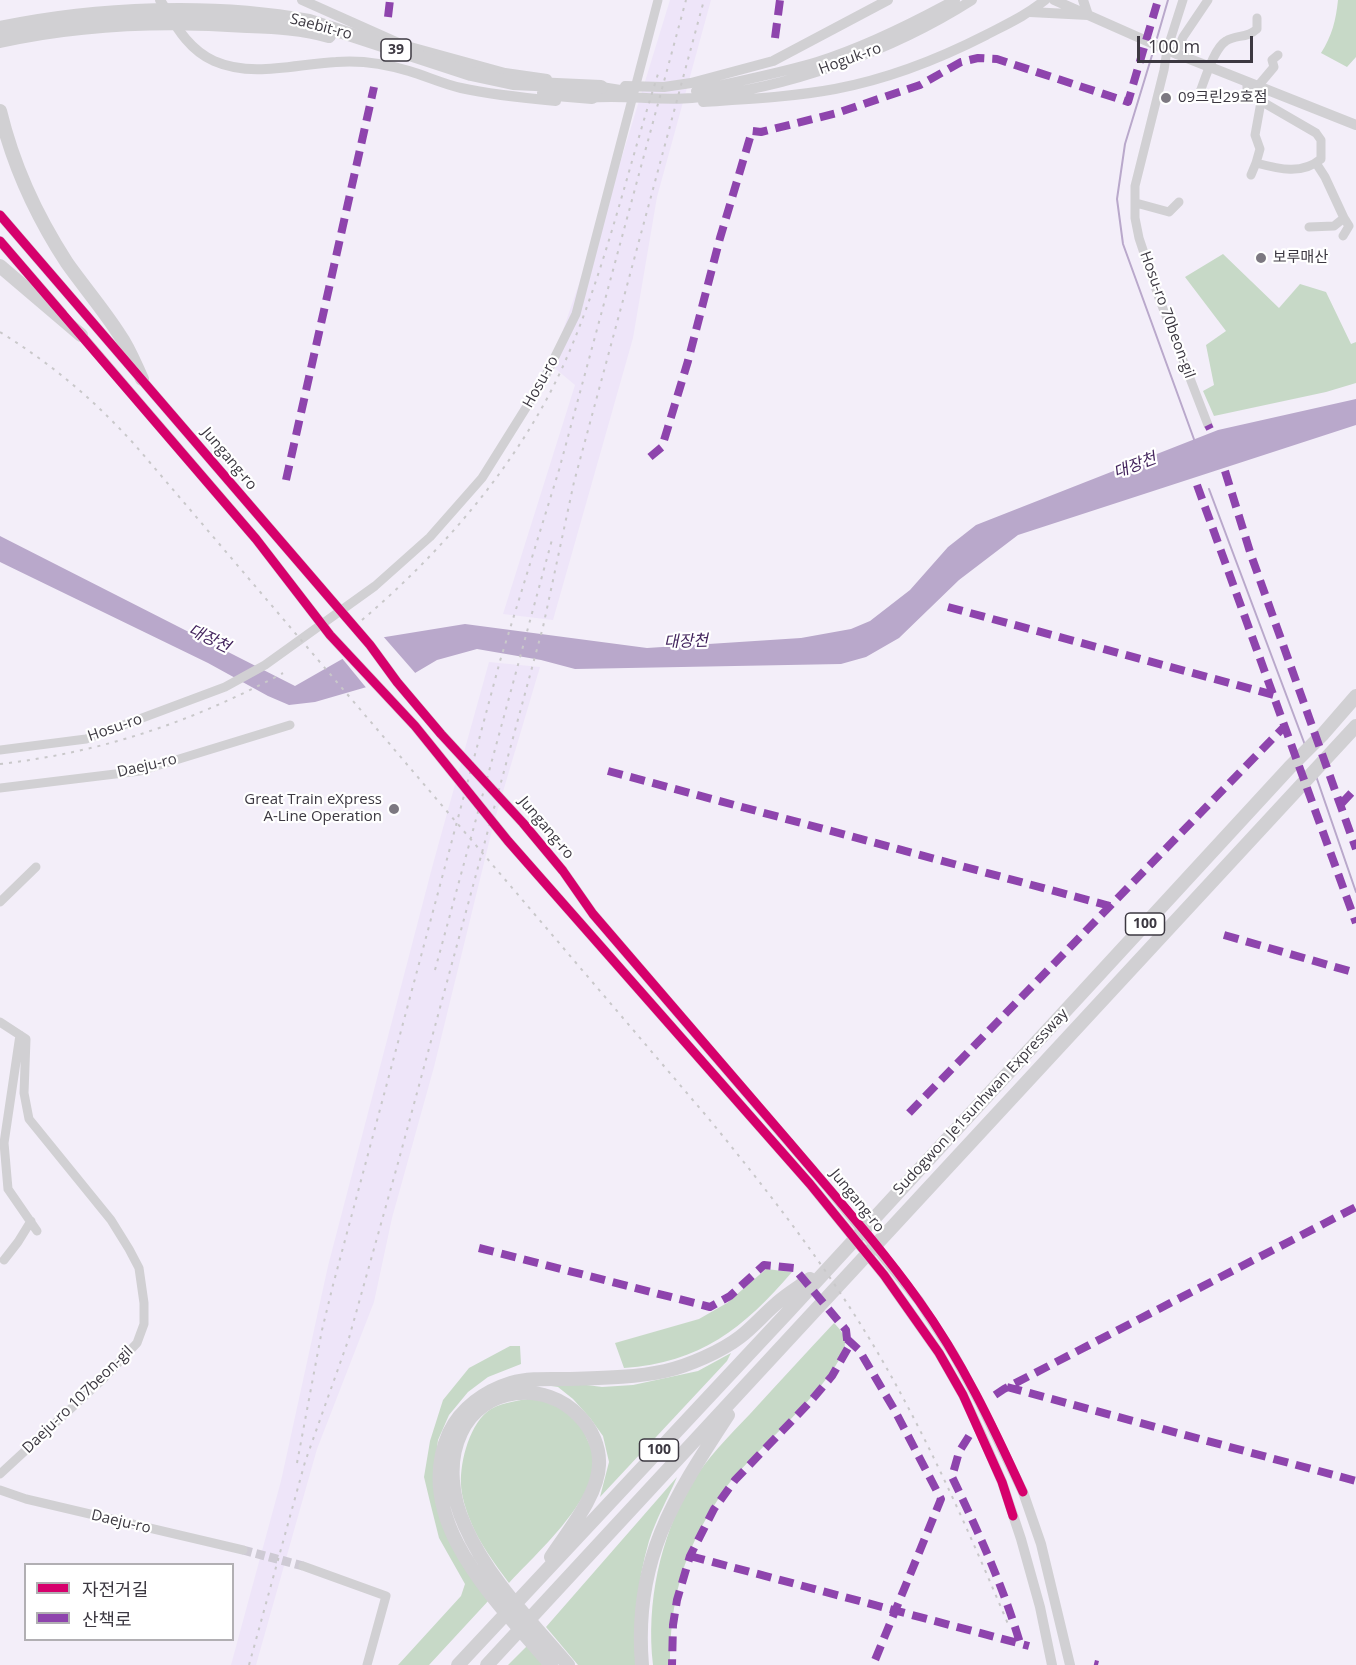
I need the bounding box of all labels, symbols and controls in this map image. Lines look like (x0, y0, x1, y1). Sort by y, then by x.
street label: Saebit-ro (288, 10, 354, 44)
scale bar (1140, 24, 1256, 62)
text: 100 m (1148, 34, 1200, 58)
road number: 39 (381, 39, 411, 61)
street label: Hoguk-ro (816, 39, 884, 79)
place label: 09크린29호점 (1178, 89, 1268, 107)
marker: 09크린29호점 (1159, 91, 1173, 105)
street label: Hosu-ro 70beon-gil (1136, 249, 1198, 381)
place label: 보루매산 (1273, 249, 1328, 267)
marker: 보루매산 (1254, 251, 1268, 265)
street label: Hosu-ro (519, 353, 563, 411)
street label: Jungang-ro (198, 424, 260, 494)
water label: 대장천 (1111, 449, 1159, 483)
water label: 대장천 (185, 621, 233, 657)
water label: 대장천 (664, 632, 708, 652)
street label: Hosu-ro (85, 710, 145, 746)
street label: Daeju-ro (115, 750, 179, 782)
place label: Great Train eXpress A-Line Operation (244, 791, 382, 826)
street label: Jungang-ro (515, 793, 577, 863)
marker: Great Train eXpress A-Line Operation (387, 802, 401, 816)
road number: 100 (1126, 913, 1164, 935)
street label: Sudogwon Je1sunhwan Expressway (890, 1005, 1072, 1199)
street label: Jungang-ro (826, 1166, 888, 1236)
street label: Daeju-ro 107beon-gil (19, 1343, 137, 1457)
road number: 100 (640, 1439, 678, 1461)
street label: Daeju-ro (89, 1506, 153, 1538)
legend (24, 1563, 234, 1641)
text: 자전거길 (82, 1577, 148, 1601)
text: 산책로 (82, 1607, 132, 1631)

